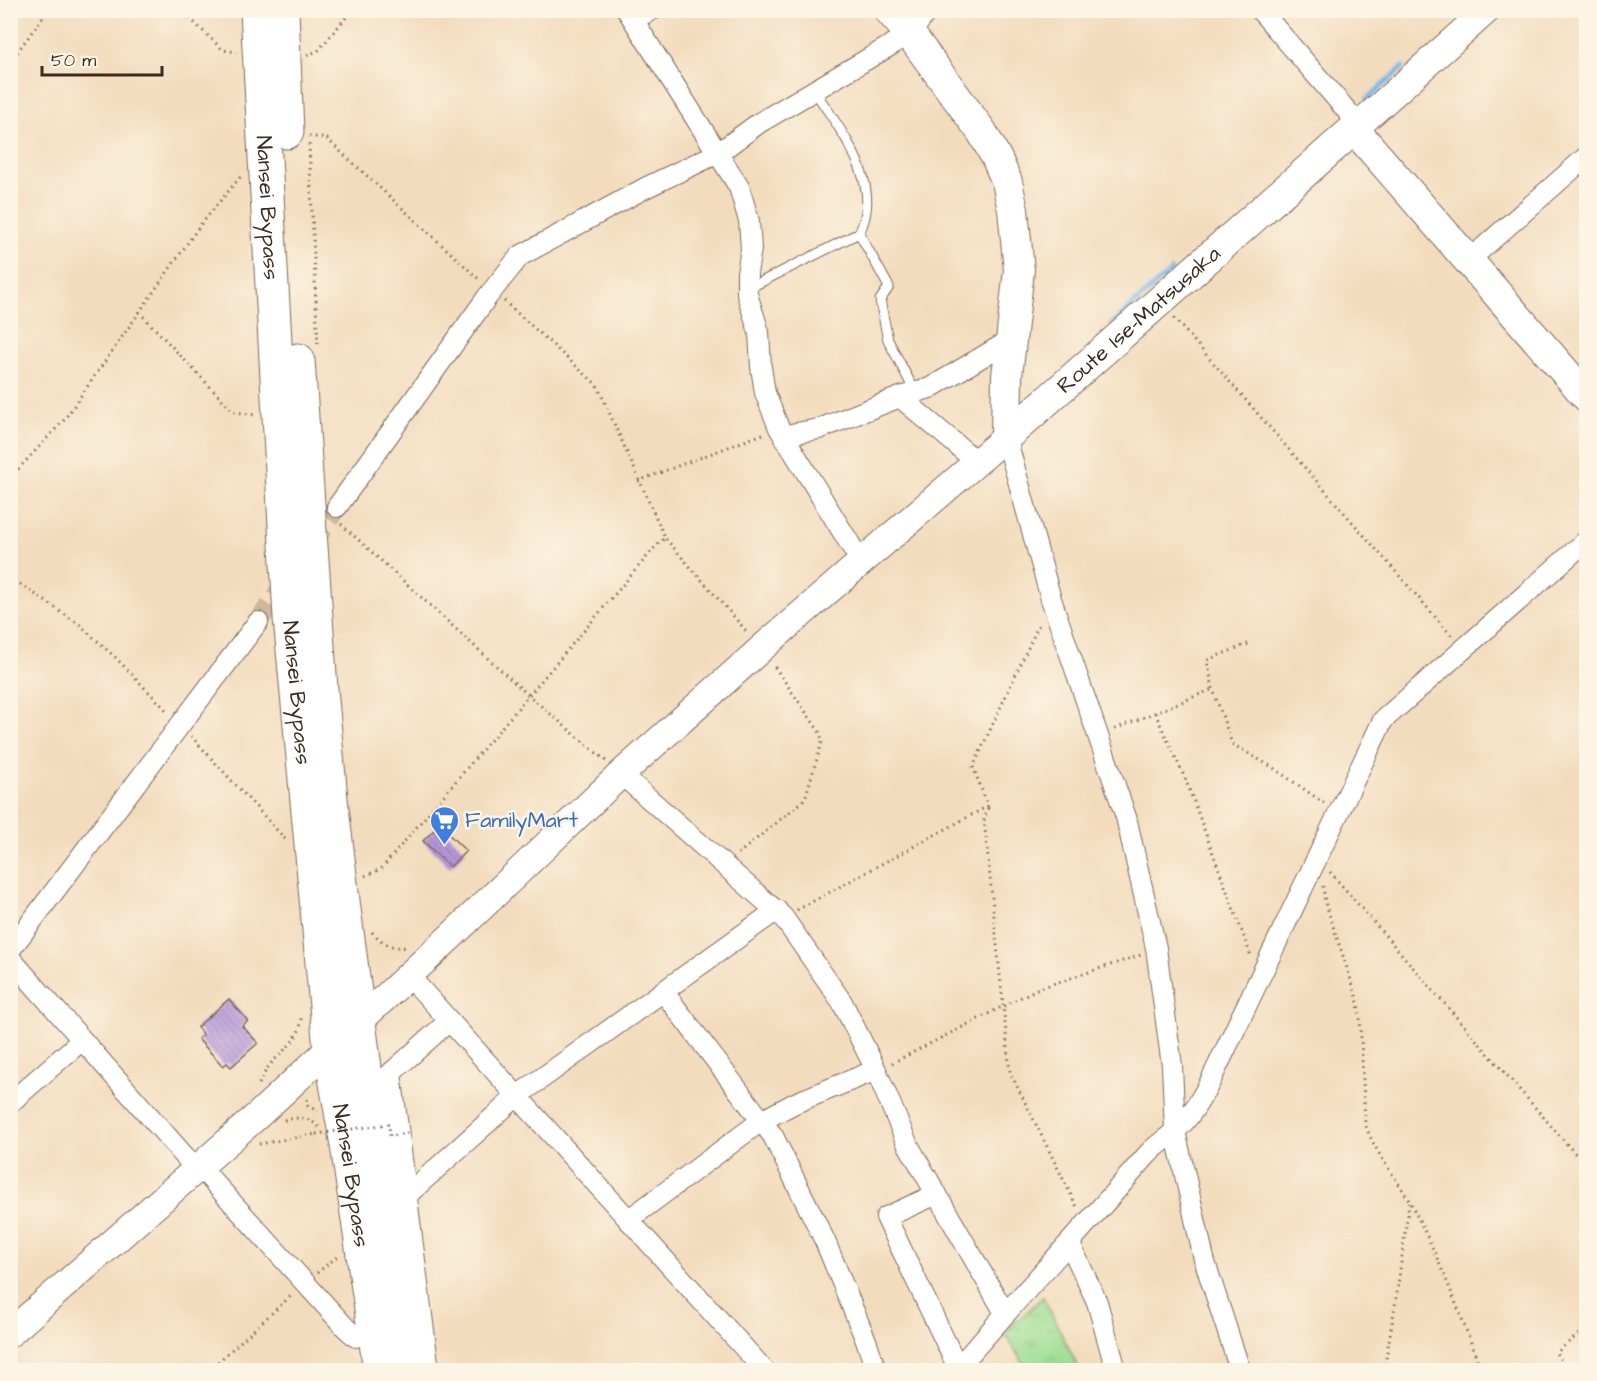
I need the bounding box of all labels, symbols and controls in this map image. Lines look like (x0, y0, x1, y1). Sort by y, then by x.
scale bar (42, 39, 162, 77)
text: 50 m (51, 48, 96, 73)
street label: Nansei Bypass (248, 135, 287, 281)
street label: Route Ise-Matsusaka (1050, 239, 1227, 401)
street label: Nansei Bypass (275, 619, 319, 766)
supermarket icon: FamilyMart (428, 804, 460, 846)
place label: FamilyMart (465, 805, 578, 837)
street label: Nansei Bypass (325, 1102, 377, 1249)

